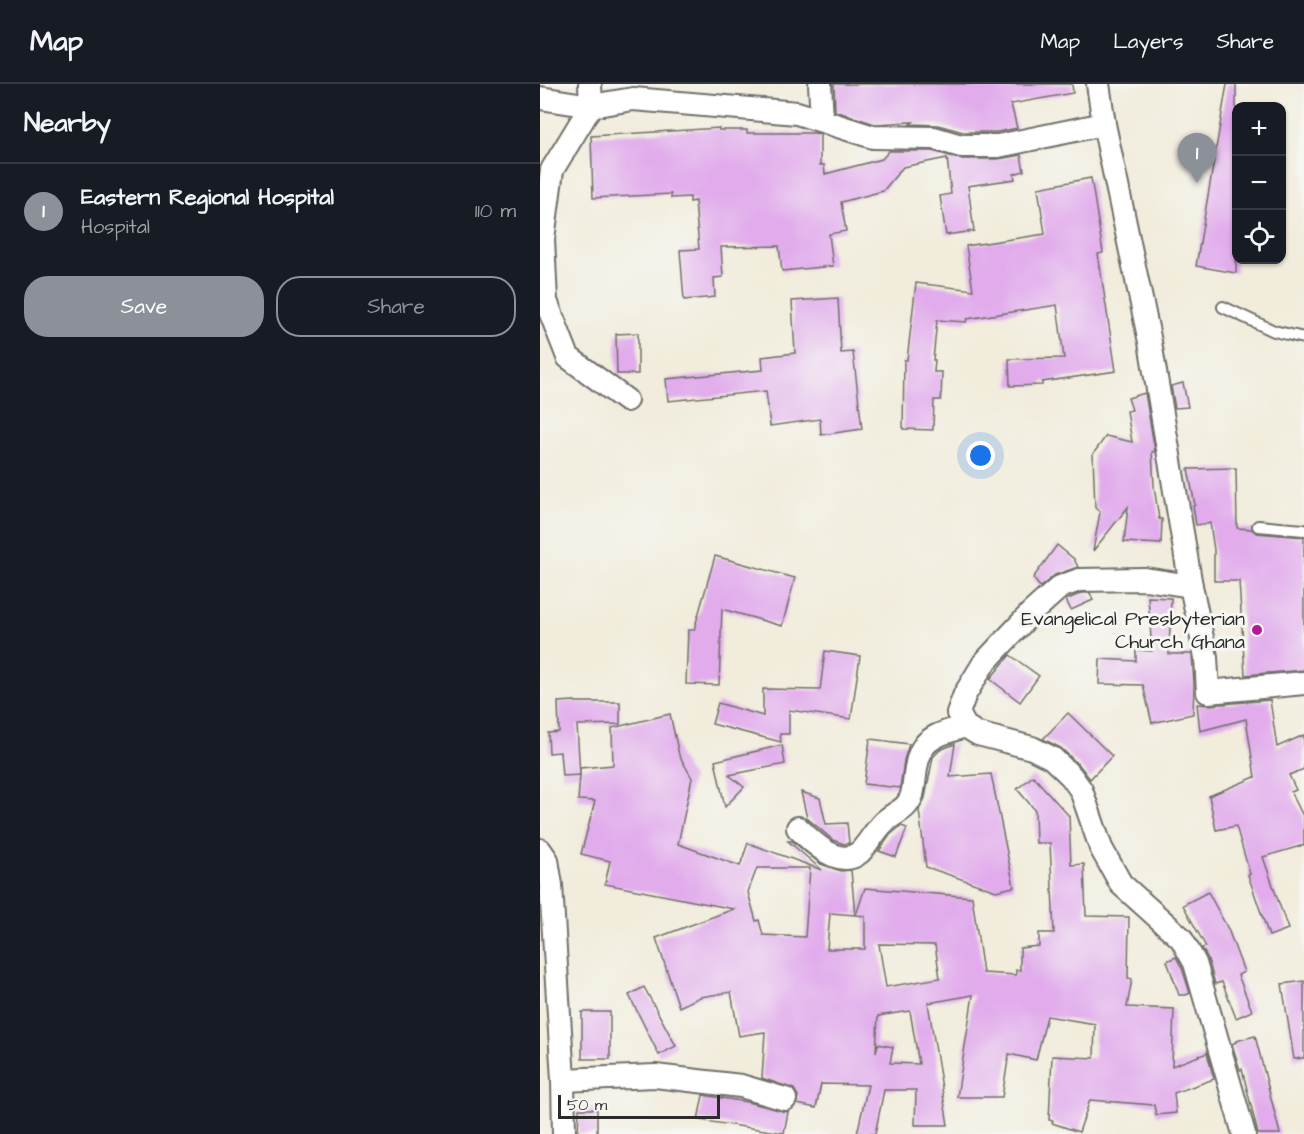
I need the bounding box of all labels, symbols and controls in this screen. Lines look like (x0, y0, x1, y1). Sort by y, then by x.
text: Map (30, 22, 83, 61)
text: Map (1040, 27, 1080, 56)
text: Layers (1113, 27, 1183, 56)
text: Share (1216, 27, 1274, 56)
map controls (1232, 102, 1286, 264)
button: + (1232, 102, 1286, 156)
text: Nearby (24, 105, 111, 141)
pin: 1 (1178, 134, 1216, 183)
button: − (1232, 156, 1286, 210)
text: Eastern Regional Hospital (81, 182, 334, 213)
text: 1 (42, 197, 45, 225)
text: 110 m (475, 197, 516, 225)
button: locate (1232, 210, 1286, 264)
text: Hospital (81, 213, 150, 241)
button: Save (24, 276, 264, 337)
button: Share (276, 276, 516, 337)
your location (966, 441, 995, 470)
place label: Evangelical Presbyterian Church Ghana (1021, 605, 1245, 656)
marker: Evangelical Presbyterian Church Ghana (1250, 623, 1264, 637)
scale bar (558, 1092, 720, 1120)
text: 50 m (567, 1094, 607, 1116)

